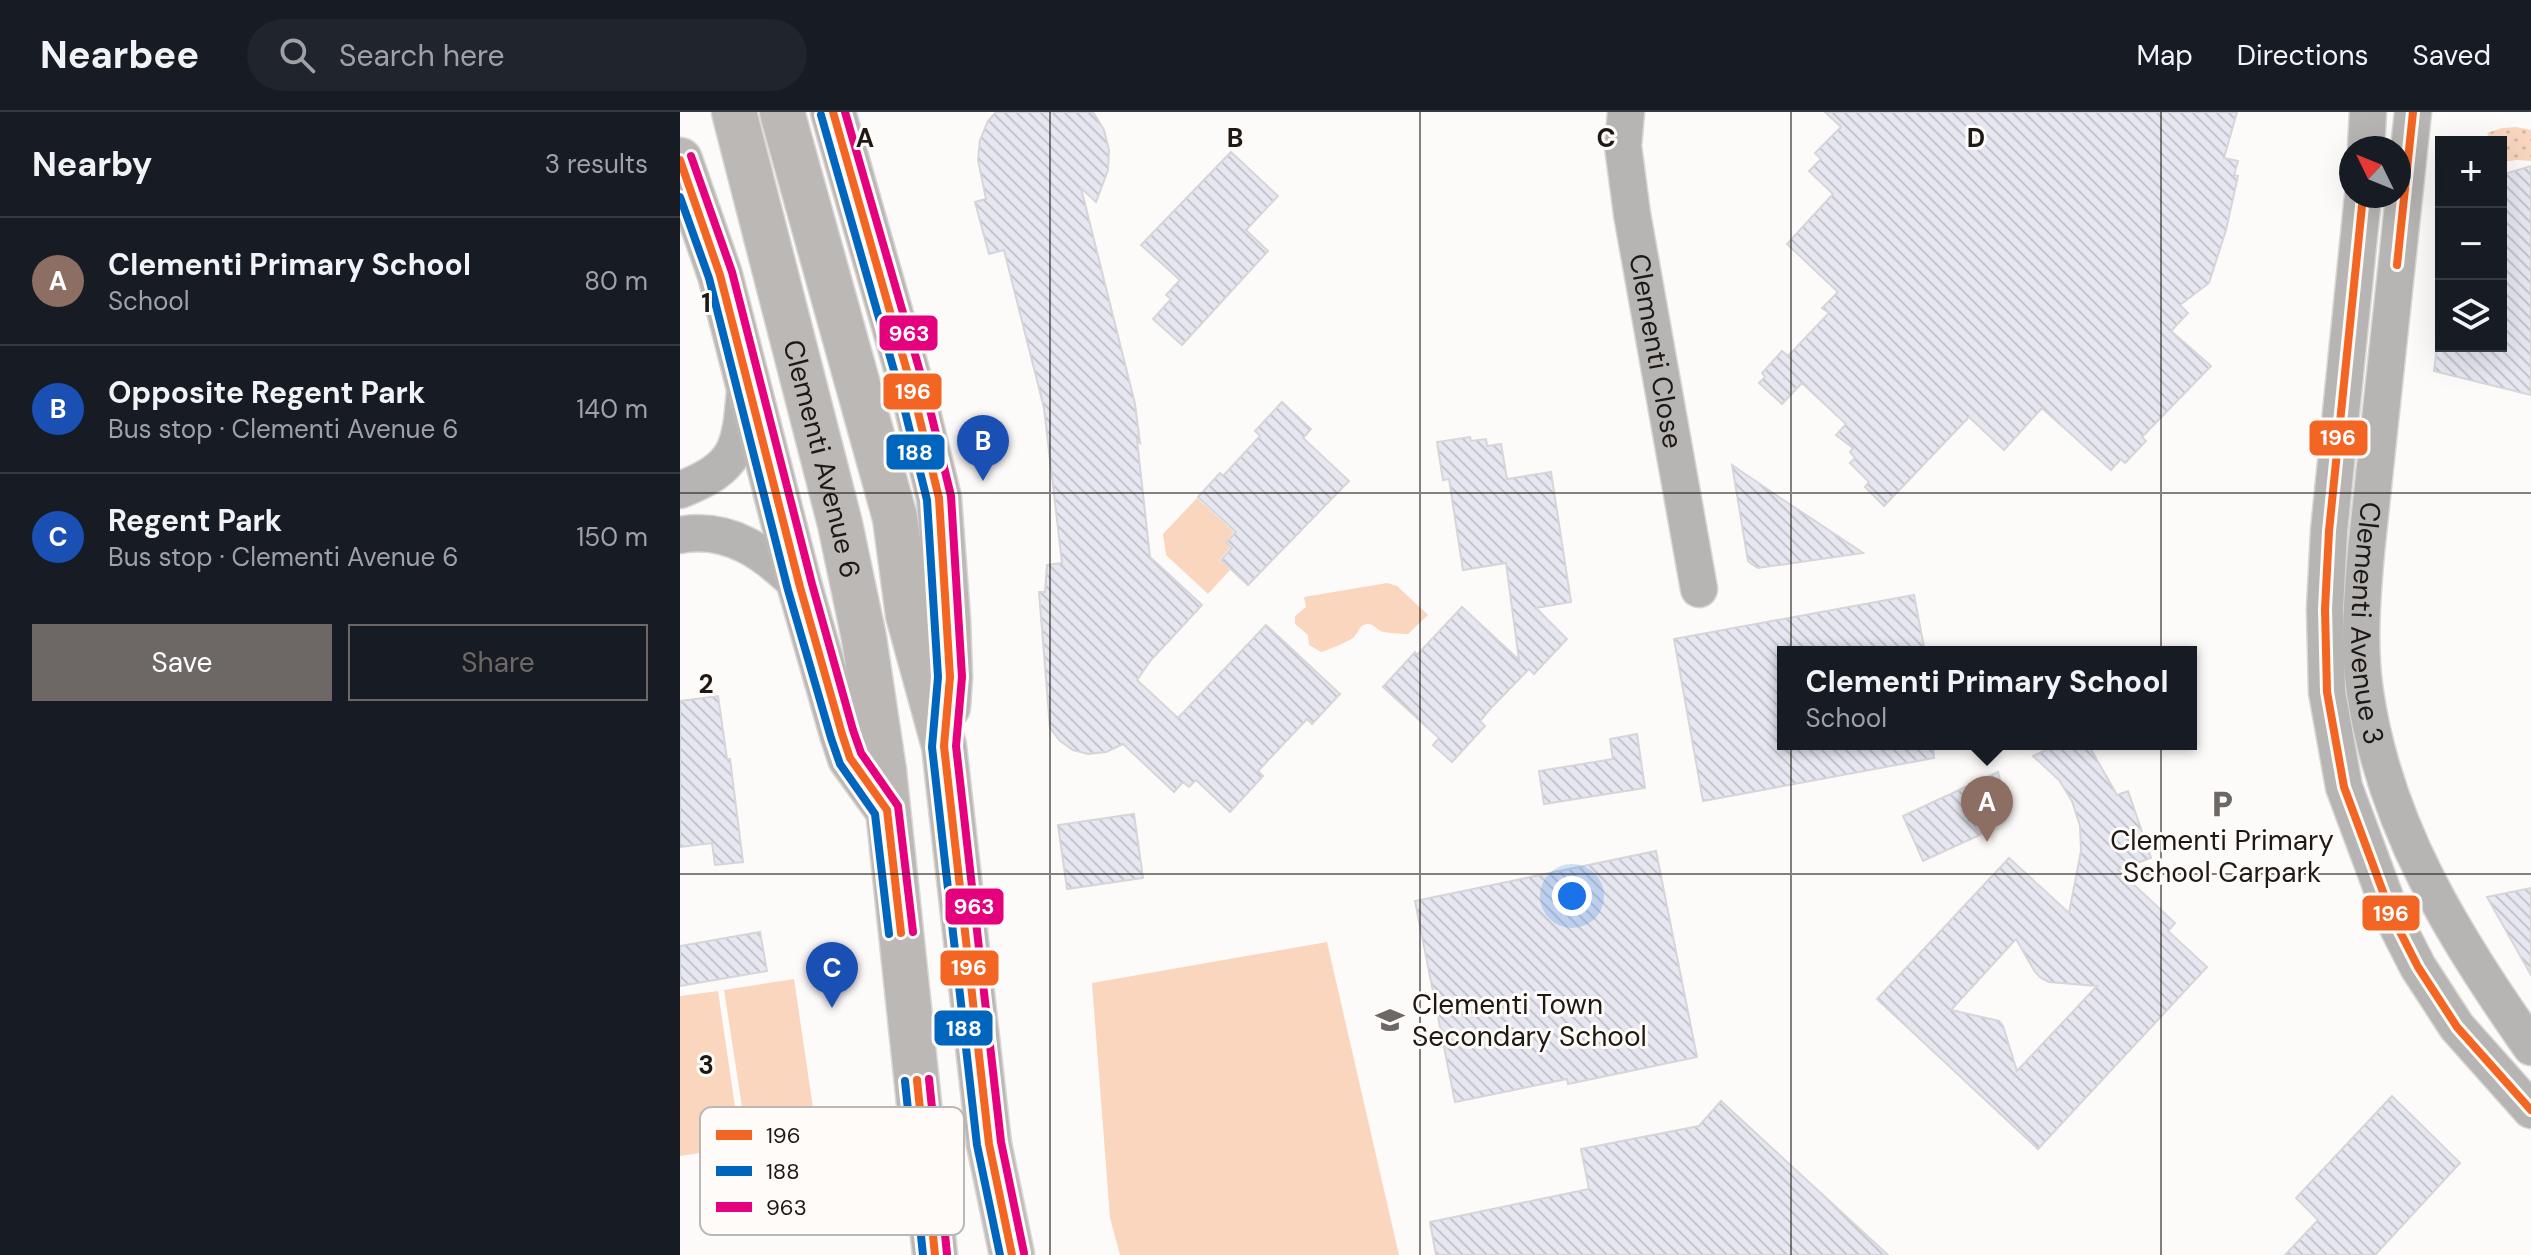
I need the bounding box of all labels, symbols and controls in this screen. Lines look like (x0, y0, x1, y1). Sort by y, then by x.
search box (247, 19, 807, 91)
text: Nearbee (40, 30, 199, 80)
icon: search (275, 33, 319, 77)
text: Search here (339, 36, 505, 75)
text: Map (2136, 37, 2193, 74)
text: Directions (2237, 37, 2369, 74)
text: Saved (2413, 37, 2491, 74)
text: A (856, 121, 874, 155)
text: B (1227, 121, 1243, 155)
text: C (1596, 121, 1616, 155)
text: D (1967, 121, 1985, 155)
north arrow (2339, 136, 2411, 208)
map controls (2435, 136, 2507, 352)
button: + (2435, 136, 2507, 208)
text: Nearby (32, 142, 152, 187)
text: 3 results (545, 147, 648, 181)
button: − (2435, 208, 2507, 280)
text: Clementi Primary School (108, 245, 471, 284)
street label: Clementi Close (1621, 251, 1692, 451)
text: A (49, 264, 67, 298)
text: 80 m (584, 264, 648, 298)
button: layers (2435, 280, 2507, 352)
text: School (108, 284, 190, 318)
text: 1 (701, 286, 711, 320)
line badge: 963 (878, 314, 939, 352)
text: 963 (888, 319, 930, 348)
street label: Clementi Avenue 6 (775, 336, 869, 581)
line badge: 196 (882, 372, 943, 411)
text: Opposite Regent Park (108, 373, 425, 412)
text: 196 (895, 377, 931, 406)
text: B (50, 392, 66, 426)
text: 140 m (576, 392, 648, 426)
text: Bus stop · Clementi Avenue 6 (108, 412, 459, 446)
pin: B (957, 415, 1009, 481)
line badge: 196 (2308, 419, 2369, 457)
text: 196 (2320, 423, 2356, 452)
line badge: 188 (885, 433, 946, 471)
text: 188 (897, 438, 933, 467)
street label: Clementi Avenue 3 (2343, 500, 2393, 748)
text: Regent Park (108, 501, 282, 540)
text: C (48, 520, 68, 554)
text: 150 m (576, 520, 648, 554)
text: Bus stop · Clementi Avenue 6 (108, 540, 459, 574)
button: Save (32, 624, 332, 701)
button: Share (348, 624, 648, 701)
popup (1777, 646, 2197, 750)
text: Clementi Primary School (1806, 662, 2168, 701)
text: 2 (698, 667, 714, 701)
text: School (1806, 701, 1887, 735)
pin: A (1961, 776, 2013, 842)
parking icon: Clementi Primary School Carpark (2207, 789, 2237, 819)
place label: Clementi Primary School Carpark (2110, 822, 2334, 891)
your location (1552, 876, 1592, 916)
line badge: 963 (944, 887, 1005, 926)
text: 963 (953, 892, 995, 921)
line badge: 196 (2361, 894, 2421, 932)
text: 196 (2373, 899, 2409, 928)
pin: C (806, 942, 858, 1008)
line badge: 196 (939, 949, 1000, 987)
text: 196 (951, 953, 987, 982)
place label: Clementi Town Secondary School (1412, 986, 1647, 1055)
school or university icon: Clementi Town Secondary School (1375, 1005, 1405, 1035)
line badge: 188 (933, 1009, 994, 1047)
text: 188 (946, 1014, 982, 1043)
text: 3 (698, 1048, 714, 1082)
legend (700, 1107, 964, 1235)
text: 196 (766, 1121, 801, 1150)
text: 188 (766, 1157, 800, 1186)
text: 963 (766, 1193, 807, 1222)

